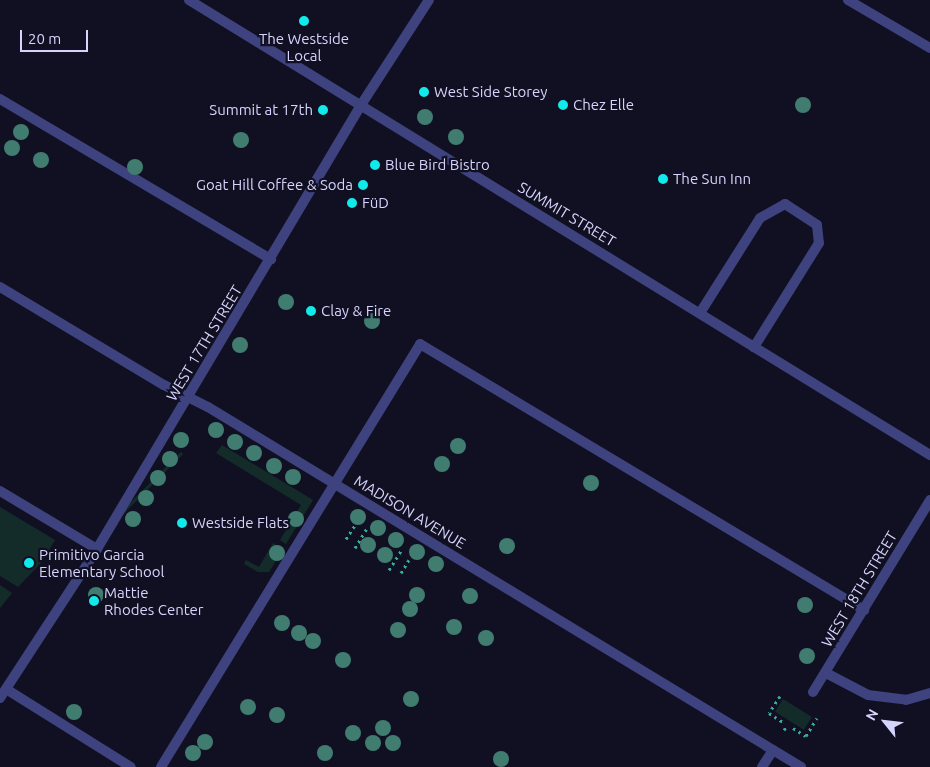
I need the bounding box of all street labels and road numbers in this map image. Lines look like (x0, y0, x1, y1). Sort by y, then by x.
street label: SUMMIT STREET (515, 178, 619, 250)
street label: WEST 17TH STREET (162, 282, 246, 404)
street label: MADISON AVENUE (351, 472, 469, 552)
street label: WEST 18TH STREET (817, 528, 901, 650)

